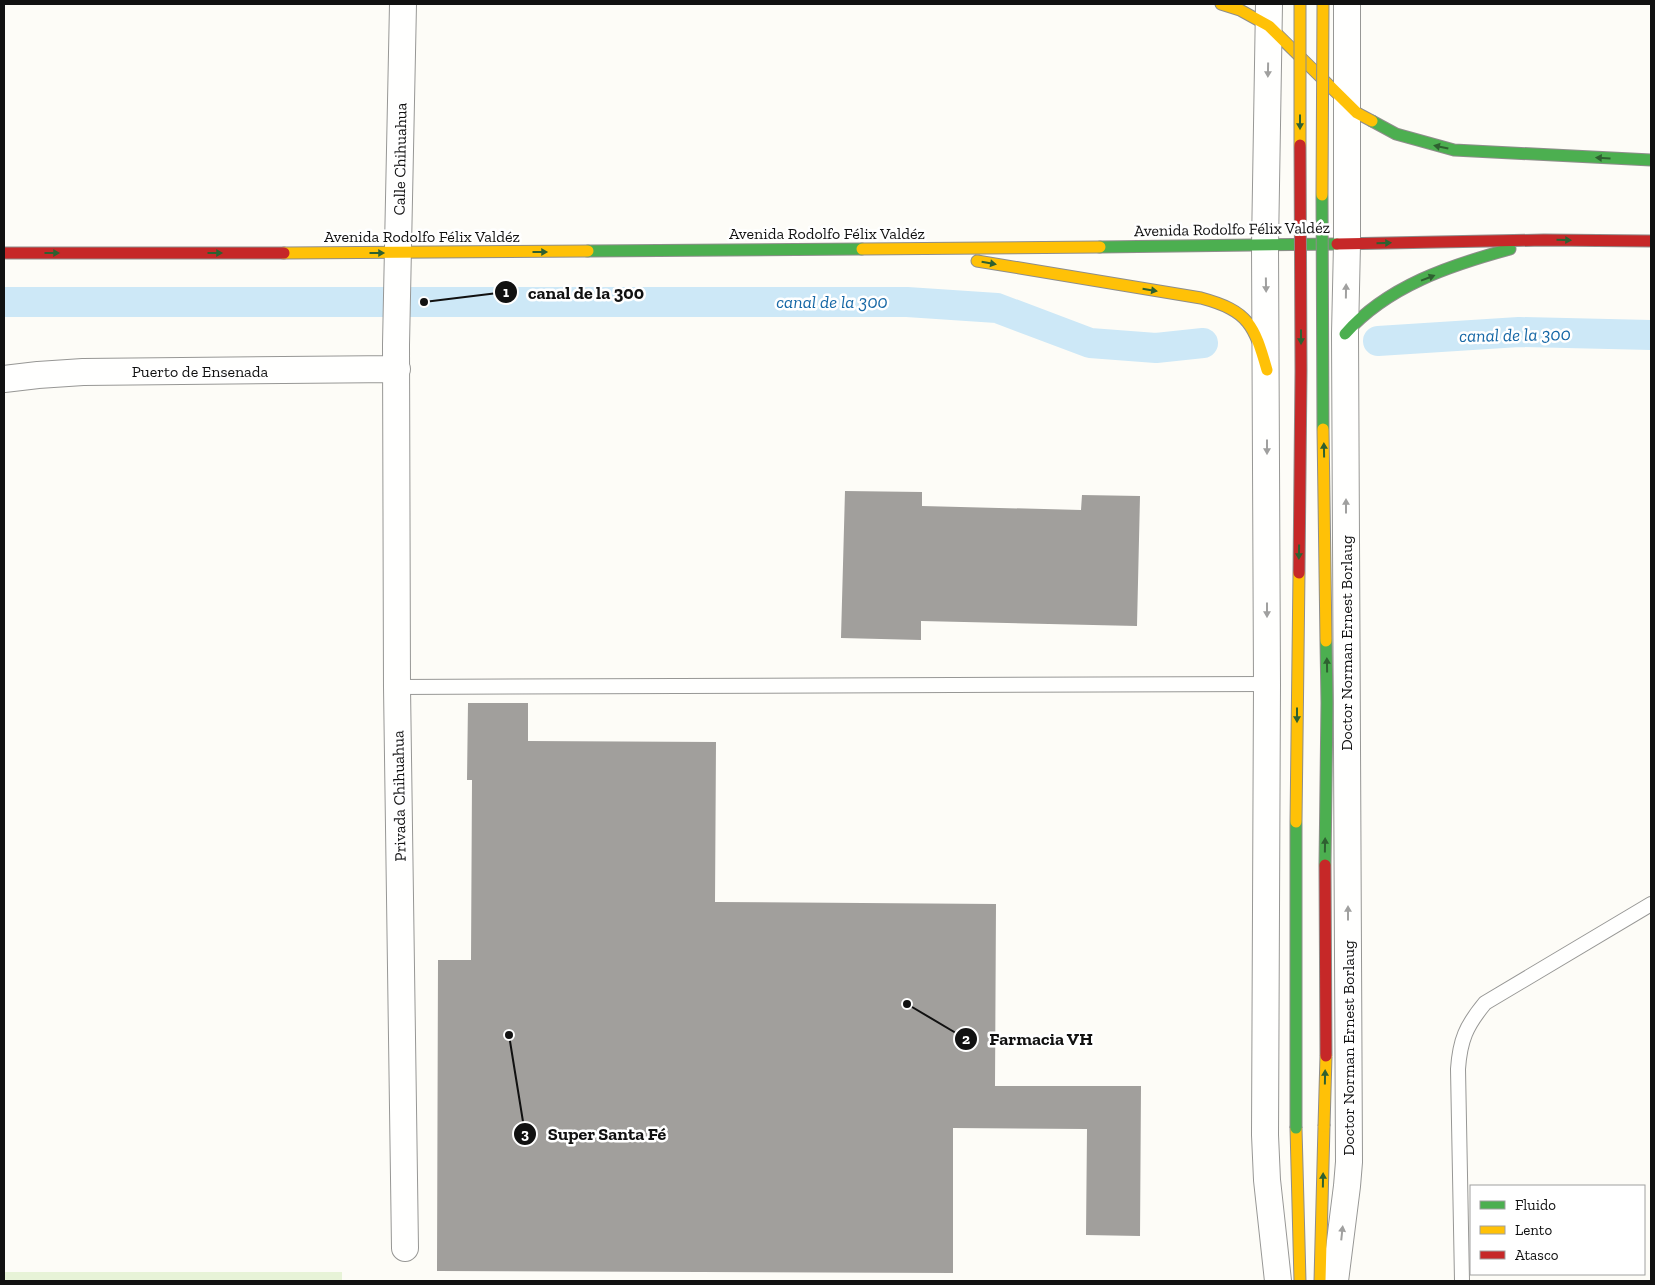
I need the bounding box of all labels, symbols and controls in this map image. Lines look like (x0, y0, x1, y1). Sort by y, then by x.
one-way arrow (1264, 62, 1272, 78)
street label: Calle Chihuahua (390, 102, 410, 216)
one-way arrow (1296, 115, 1304, 131)
one-way arrow (1433, 143, 1448, 151)
one-way arrow (1594, 153, 1610, 161)
street label: Avenida Rodolfo Félix Valdéz (1134, 218, 1330, 240)
street label: Avenida Rodolfo Félix Valdéz (729, 224, 925, 243)
street label: Avenida Rodolfo Félix Valdéz (324, 227, 520, 246)
one-way arrow (1556, 237, 1572, 245)
one-way arrow (1376, 239, 1392, 247)
one-way arrow (532, 248, 548, 256)
one-way arrow (45, 249, 61, 257)
one-way arrow (207, 249, 223, 257)
one-way arrow (370, 249, 386, 257)
one-way arrow (982, 259, 998, 267)
one-way arrow (1421, 274, 1436, 282)
callout: canal de la 300 (493, 276, 654, 309)
one-way arrow (1262, 277, 1270, 293)
text: canal de la 300 (528, 282, 644, 304)
text: 1 (503, 283, 509, 301)
one-way arrow (1342, 283, 1350, 299)
one-way arrow (1142, 286, 1158, 294)
water label: canal de la 300 (776, 291, 888, 313)
water label: canal de la 300 (1459, 323, 1571, 347)
one-way arrow (1297, 330, 1305, 346)
street label: Puerto de Ensenada (132, 362, 269, 381)
one-way arrow (1263, 440, 1271, 456)
one-way arrow (1319, 442, 1327, 458)
one-way arrow (1342, 498, 1350, 514)
street label: Doctor Norman Ernest Borlaug (1337, 535, 1356, 751)
one-way arrow (1294, 545, 1302, 561)
one-way arrow (1263, 602, 1271, 618)
one-way arrow (1323, 657, 1331, 673)
one-way arrow (1293, 707, 1301, 723)
street label: Privada Chihuahua (388, 730, 410, 862)
one-way arrow (1321, 837, 1329, 853)
one-way arrow (1343, 905, 1351, 921)
street label: Doctor Norman Ernest Borlaug (1339, 940, 1358, 1156)
callout: Farmacia VH (954, 1023, 1103, 1056)
text: Farmacia VH (989, 1028, 1093, 1050)
text: 2 (962, 1030, 970, 1048)
one-way arrow (1321, 1069, 1329, 1085)
callout: Super Santa Fé (512, 1117, 676, 1150)
text: Super Santa Fé (548, 1123, 667, 1145)
text: 3 (521, 1125, 529, 1143)
one-way arrow (1319, 1172, 1327, 1188)
legend (1470, 1185, 1645, 1275)
text: Fluido (1515, 1196, 1556, 1214)
text: Lento (1515, 1221, 1552, 1239)
one-way arrow (1338, 1225, 1346, 1241)
text: Atasco (1515, 1246, 1559, 1264)

